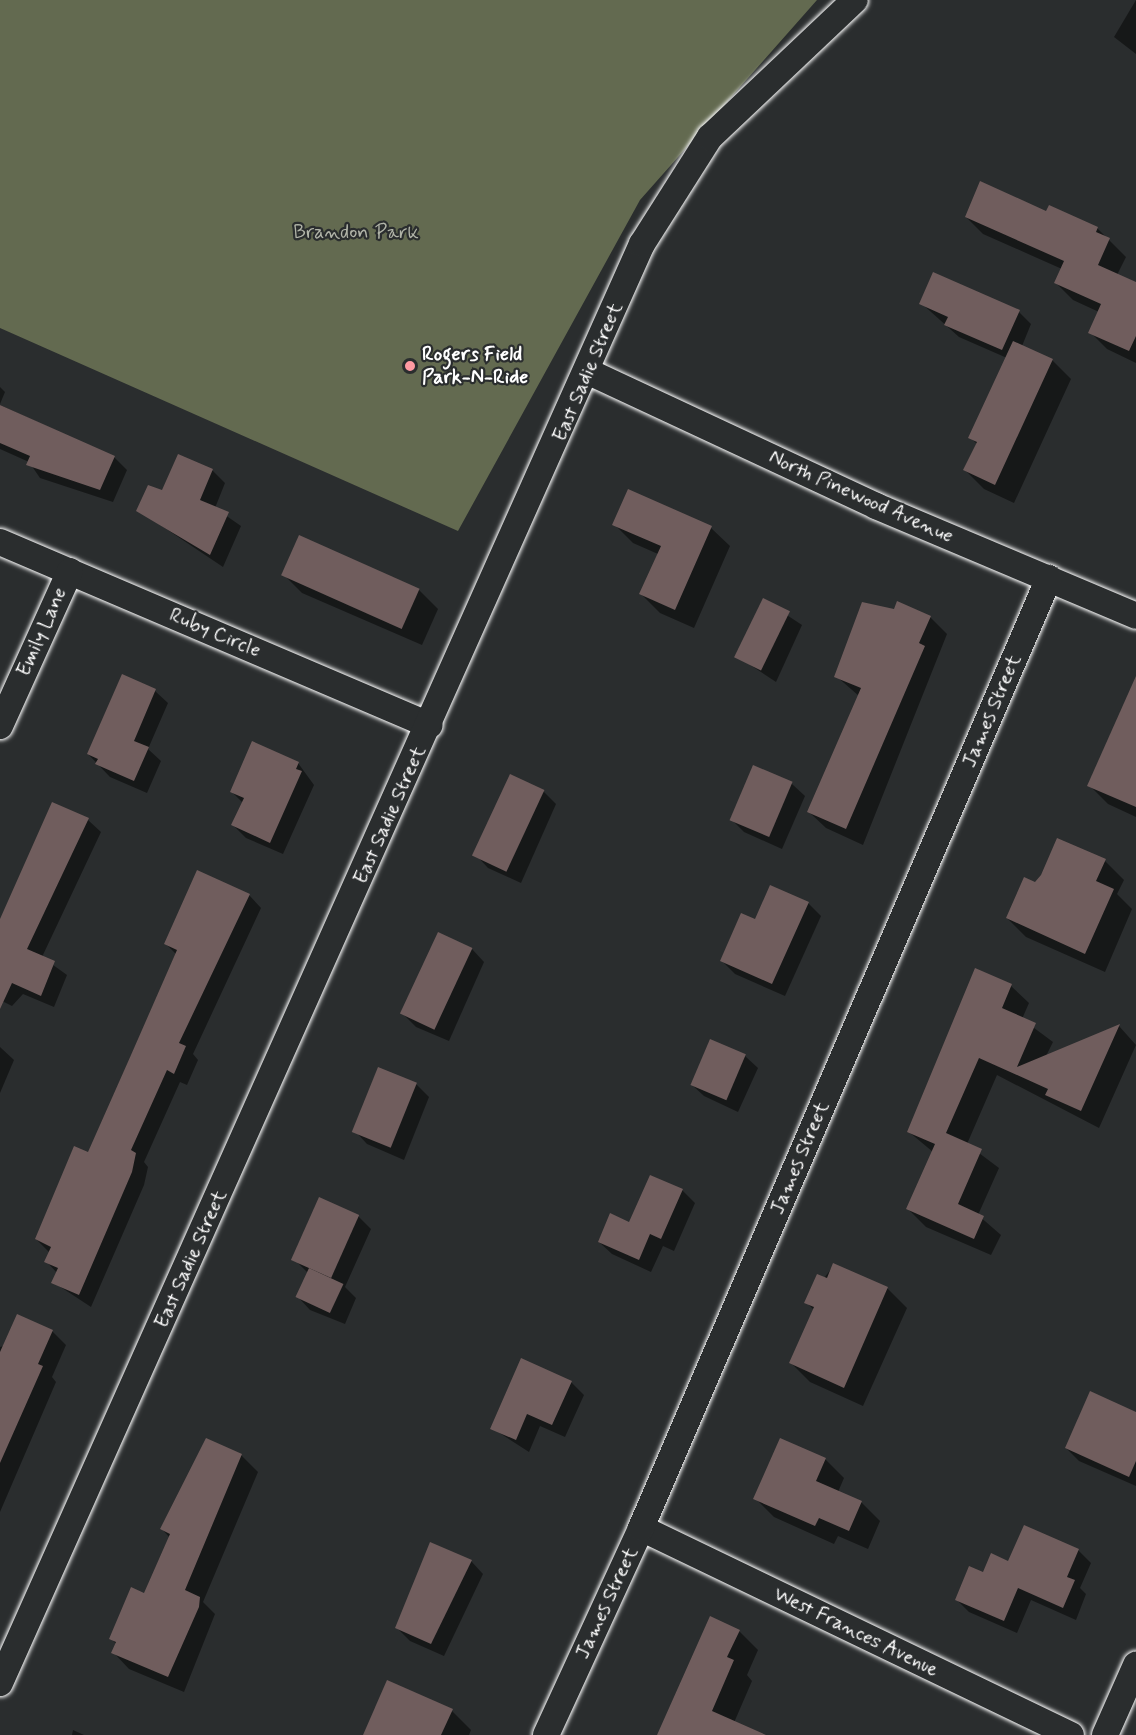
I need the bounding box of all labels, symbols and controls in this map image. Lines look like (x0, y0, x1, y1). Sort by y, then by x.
park label: Brandon Park (296, 220, 416, 244)
street label: East Sadie Street (548, 299, 628, 445)
place label: Rogers Field Park-N-Ride (422, 342, 528, 389)
marker: Rogers Field Park-N-Ride (403, 359, 417, 373)
street label: North Pinewood Avenue (766, 446, 956, 548)
street label: Emily Lane (12, 584, 72, 680)
street label: Ruby Circle (166, 603, 264, 663)
street label: James Street (957, 651, 1027, 771)
street label: East Sadie Street (349, 742, 431, 888)
street label: James Street (765, 1098, 835, 1218)
street label: East Sadie Street (150, 1186, 232, 1332)
street label: James Street (571, 1543, 643, 1663)
street label: West Frances Avenue (768, 1581, 944, 1683)

